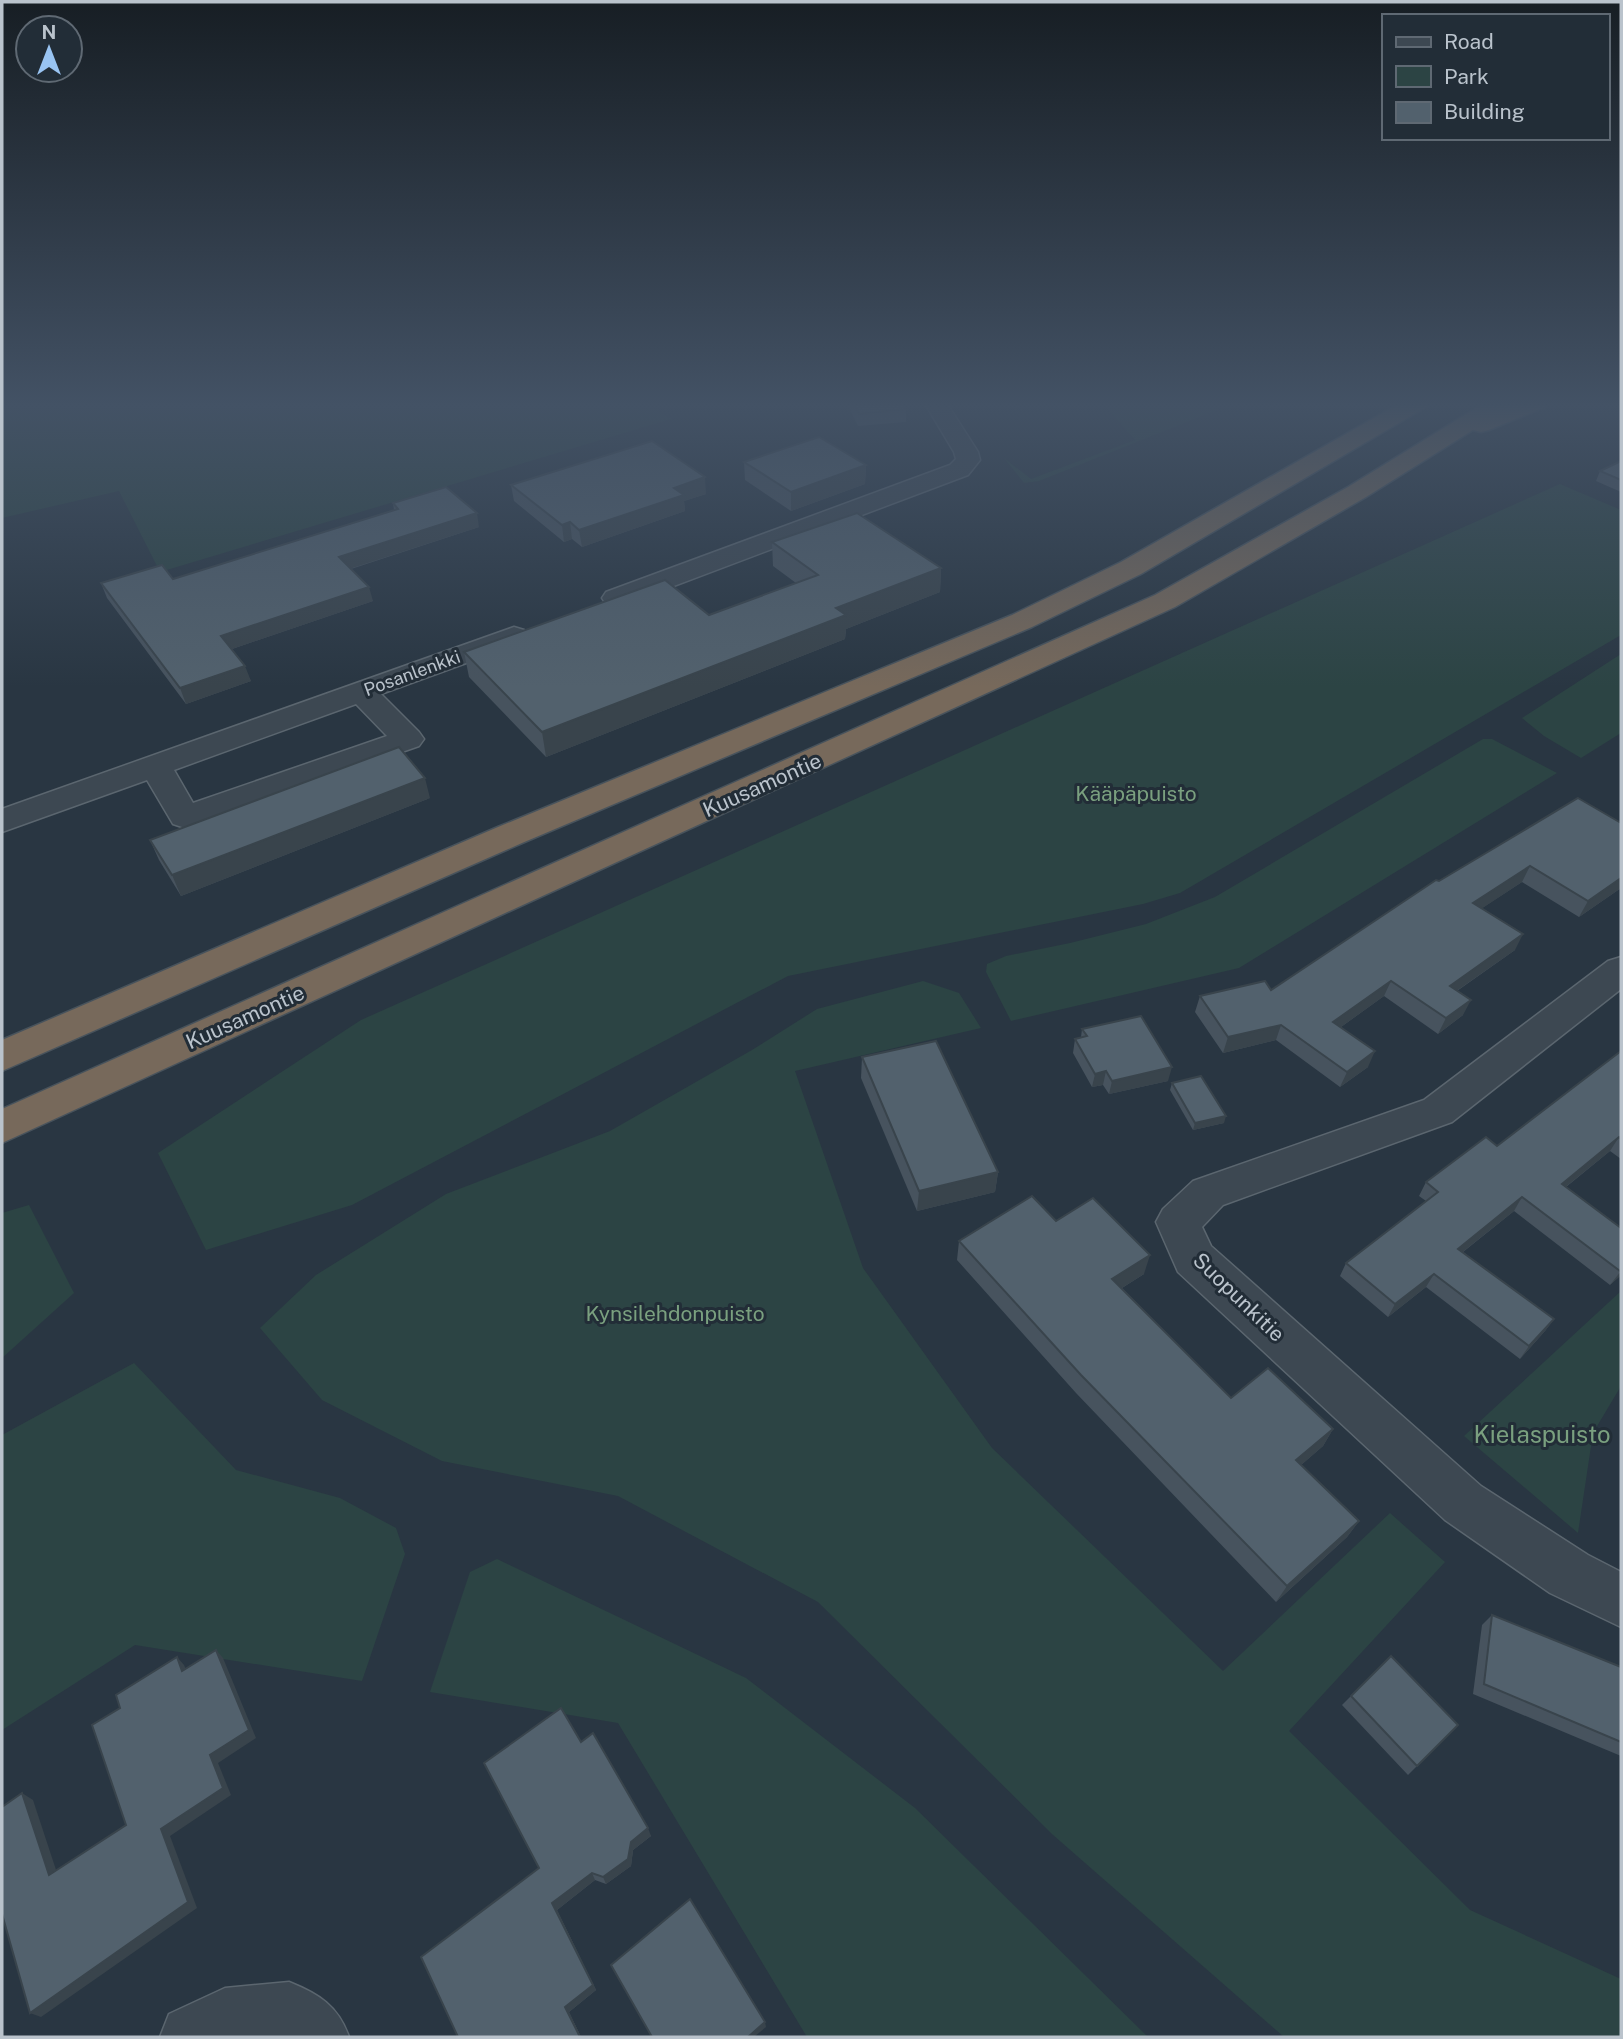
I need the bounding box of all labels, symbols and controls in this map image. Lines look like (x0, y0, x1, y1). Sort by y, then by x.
north arrow (14, 14, 84, 84)
legend (1382, 14, 1609, 140)
text: N (42, 21, 56, 43)
text: Road (1444, 29, 1494, 54)
text: Park (1444, 64, 1489, 89)
text: Building (1444, 99, 1525, 124)
street label: Posanlenkki (361, 646, 463, 700)
street label: Kuusamontie (699, 748, 825, 822)
park label: Kääpäpuisto (1075, 781, 1197, 806)
street label: Kuusamontie (182, 980, 308, 1054)
street label: Suopunkitie (1188, 1247, 1290, 1347)
park label: Kynsilehdonpuisto (585, 1301, 765, 1326)
park label: Kielaspuisto (1473, 1420, 1611, 1448)

